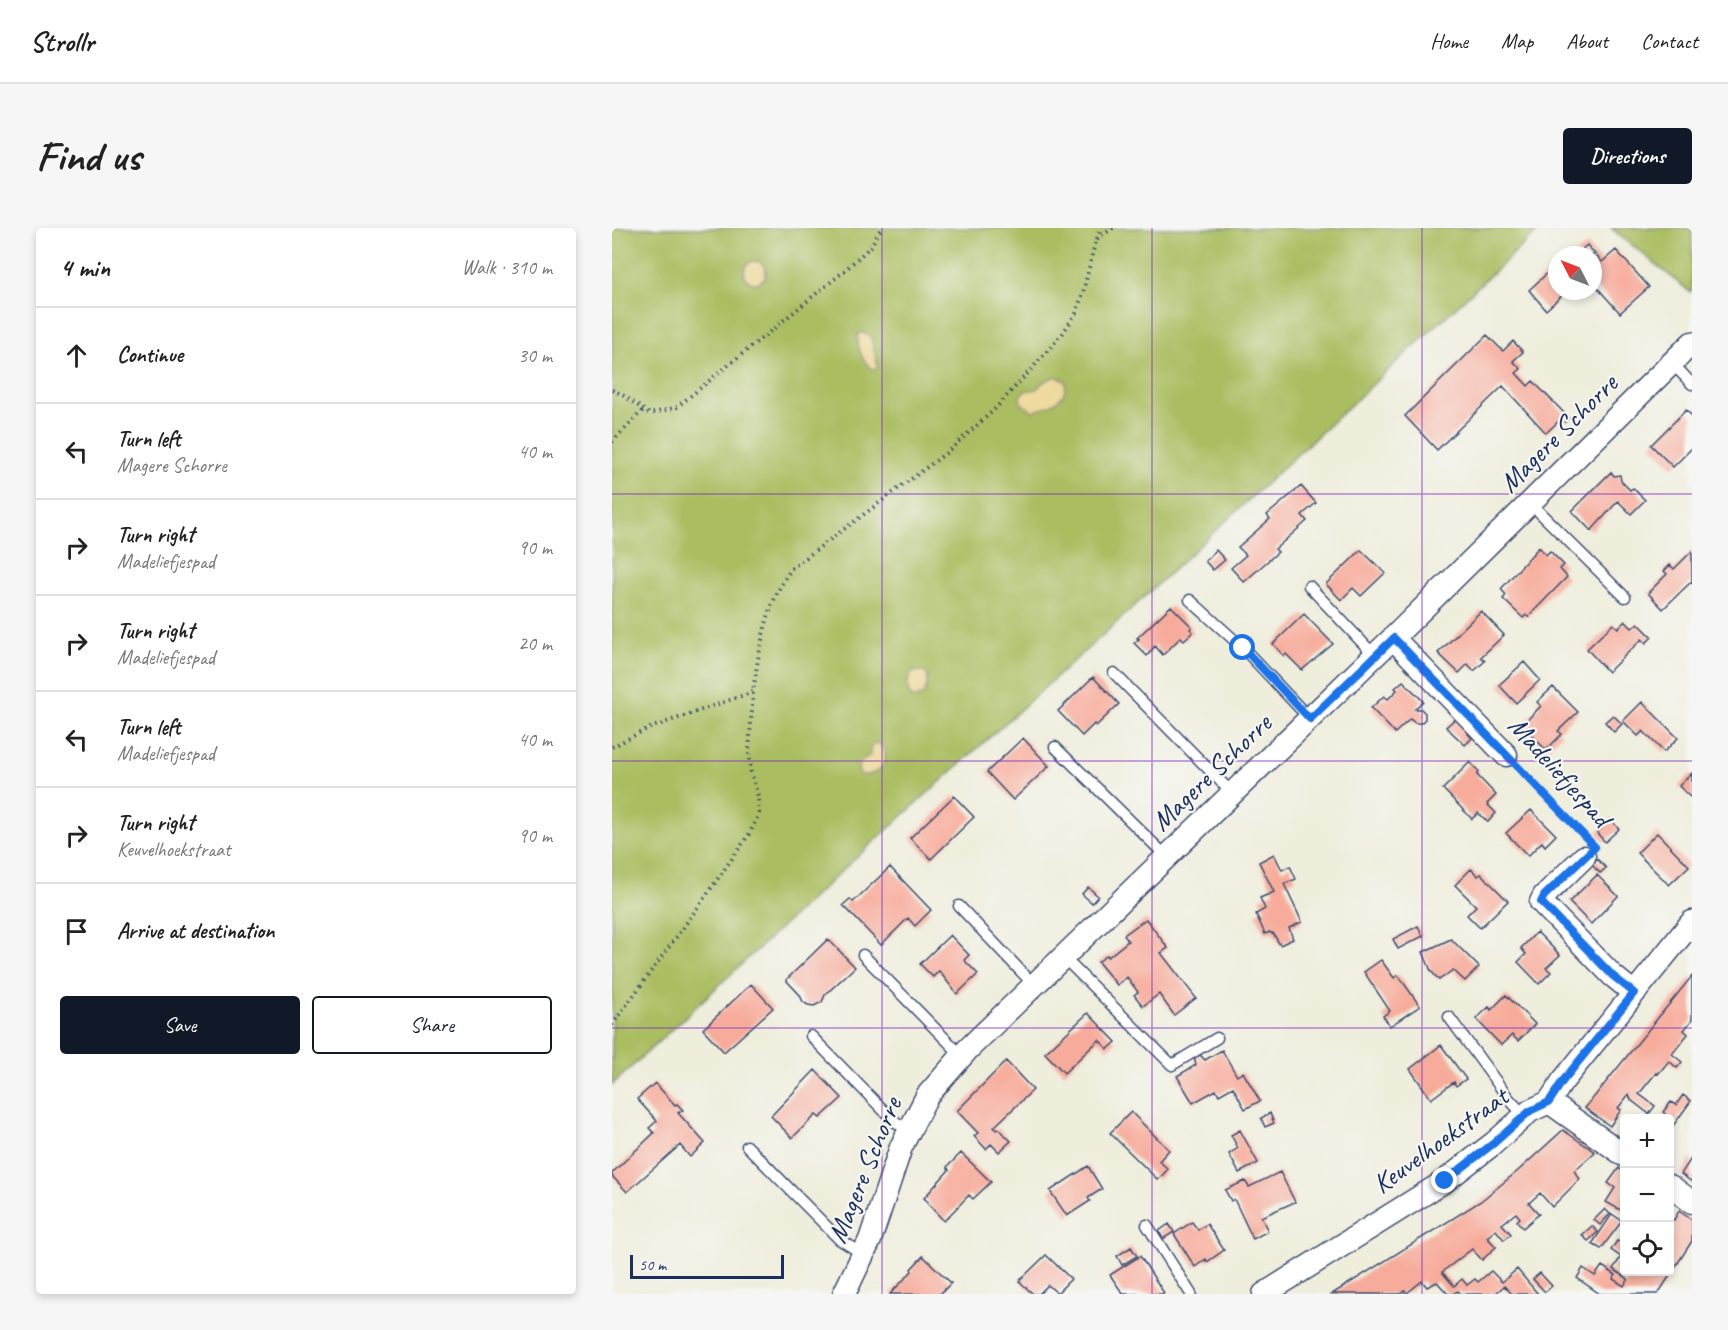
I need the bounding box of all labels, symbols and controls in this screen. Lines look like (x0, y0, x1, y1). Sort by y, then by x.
text: Strollr (30, 24, 94, 59)
text: Home (1430, 28, 1468, 54)
text: Map (1501, 28, 1533, 54)
text: About (1566, 28, 1608, 54)
text: Contact (1641, 28, 1698, 54)
button: Directions (1563, 128, 1692, 184)
text: Find us (36, 130, 141, 183)
north arrow (1548, 246, 1602, 300)
text: 4 min (60, 251, 110, 284)
text: Walk · 310 m (462, 255, 552, 280)
icon: ahead (60, 339, 93, 372)
text: Continue (117, 341, 183, 369)
text: 30 m (518, 343, 552, 368)
street label: Magere Schorre (1491, 365, 1626, 500)
text: Turn left (117, 425, 181, 453)
icon: left (60, 435, 93, 468)
text: 40 m (518, 439, 552, 464)
text: Magere Schorre (117, 453, 227, 478)
text: Turn right (117, 521, 194, 549)
icon: right (60, 531, 93, 564)
text: 90 m (518, 535, 552, 560)
text: Madeliefjespad (117, 549, 215, 574)
text: Turn right (117, 617, 194, 645)
icon: right (60, 627, 93, 660)
text: 20 m (518, 631, 552, 656)
route start (1229, 634, 1255, 660)
text: Madeliefjespad (117, 645, 215, 670)
street label: Magere Schorre (1144, 705, 1280, 838)
street label: Madeliefjespad (1501, 708, 1622, 837)
text: Turn left (117, 713, 181, 741)
icon: left (60, 723, 93, 756)
text: 40 m (518, 727, 552, 752)
text: Madeliefjespad (117, 741, 215, 766)
text: Turn right (117, 809, 194, 837)
icon: right (60, 819, 93, 852)
text: 90 m (518, 823, 552, 848)
text: Keuvelhoekstraat (117, 837, 231, 862)
icon: arrive (60, 915, 93, 948)
text: Arrive at destination (117, 917, 274, 945)
button: Save (60, 996, 300, 1054)
button: Share (312, 996, 552, 1054)
street label: Keuvelhoekstraat (1365, 1077, 1517, 1201)
street label: Magere Schorre (819, 1090, 910, 1248)
map controls (1620, 1114, 1674, 1276)
button: + (1620, 1114, 1674, 1168)
route end (1431, 1167, 1457, 1193)
button: − (1620, 1168, 1674, 1222)
button: locate (1620, 1222, 1674, 1276)
scale bar (630, 1252, 784, 1280)
text: 50 m (639, 1255, 666, 1275)

